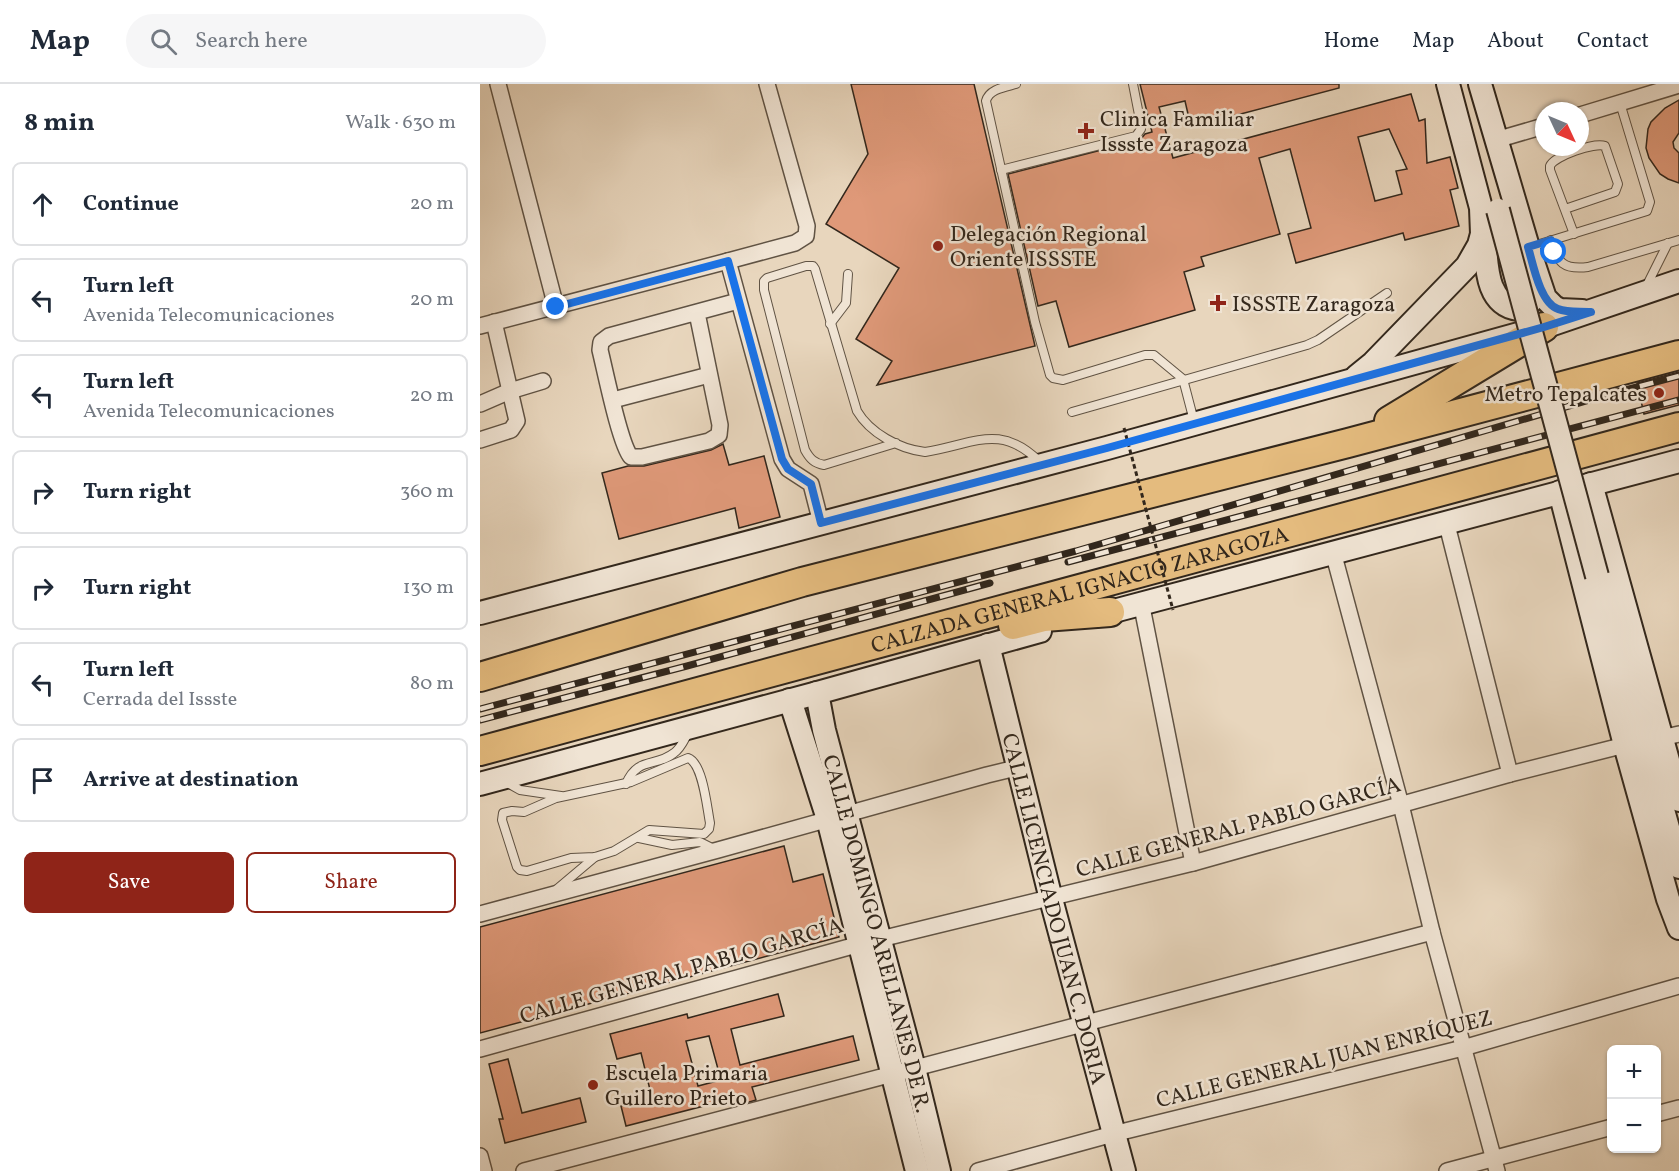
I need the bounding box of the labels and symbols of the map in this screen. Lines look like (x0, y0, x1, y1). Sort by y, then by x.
north arrow (1535, 102, 1589, 156)
place label: Clinica Familiar Issste Zaragoza (1100, 105, 1254, 161)
marker: Clinica Familiar Issste Zaragoza (1077, 122, 1095, 140)
place label: Delegación Regional Oriente ISSSTE (950, 220, 1147, 276)
route start (1540, 238, 1566, 264)
marker: Delegación Regional Oriente ISSSTE (931, 239, 945, 253)
place label: ISSSTE Zaragoza (1232, 290, 1395, 321)
route end (542, 293, 568, 319)
marker: ISSSTE Zaragoza (1209, 294, 1227, 312)
place label: Metro Tepalcates (1484, 380, 1647, 411)
marker: Metro Tepalcates (1652, 386, 1666, 400)
street label: CALZADA GENERAL IGNACIO ZARAGOZA (868, 520, 1292, 663)
street label: CALLE LICENCIADO JUAN C. DORIA (992, 730, 1113, 1088)
street label: CALLE DOMINGO ARELLANES DE R. (813, 752, 937, 1116)
street label: CALLE GENERAL PABLO GARCÍA (1073, 770, 1404, 887)
street label: CALLE GENERAL PABLO GARCÍA (516, 911, 847, 1033)
street label: CALLE GENERAL JUAN ENRÍQUEZ (1153, 1004, 1496, 1117)
place label: Escuela Primaria Guillero Prieto (605, 1059, 768, 1115)
marker: Escuela Primaria Guillero Prieto (586, 1078, 600, 1092)

